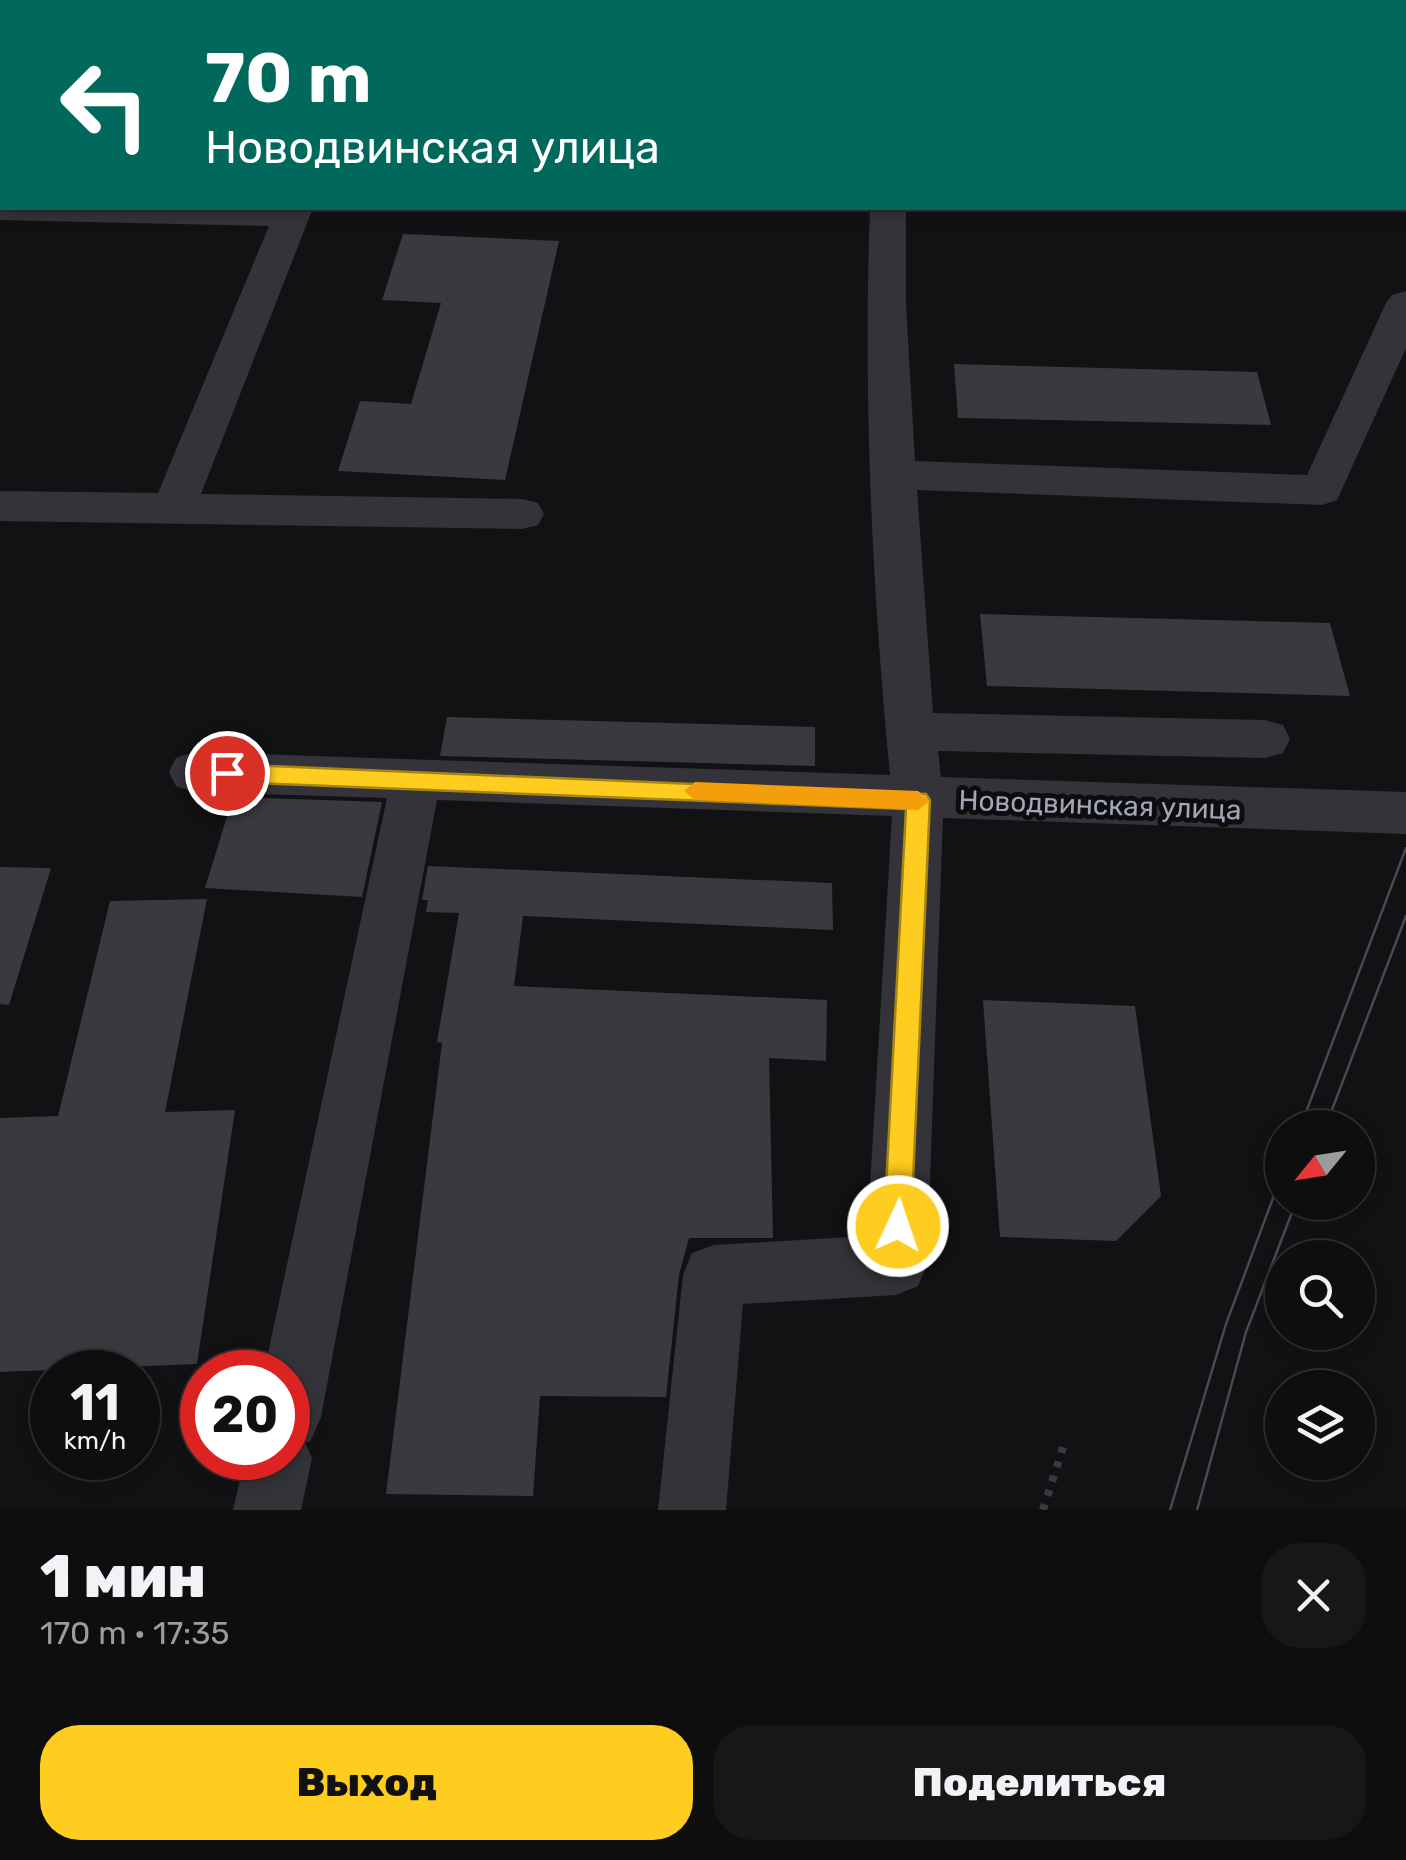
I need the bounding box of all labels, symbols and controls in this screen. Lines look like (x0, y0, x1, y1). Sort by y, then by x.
text: 70 m (205, 37, 372, 120)
icon: left (40, 40, 170, 170)
text: Новодвинская улица (205, 121, 660, 174)
pin (185, 731, 270, 816)
icon: arrive (200, 746, 255, 801)
street label: Новодвинская улица (958, 784, 1242, 826)
north arrow (1265, 1110, 1375, 1220)
map controls (1265, 1110, 1375, 1480)
position arrow (846, 1174, 950, 1278)
button: search (1265, 1240, 1375, 1350)
speed limit sign: 20 (180, 1350, 310, 1480)
button: layers (1265, 1370, 1375, 1480)
text: 11 (70, 1373, 120, 1433)
text: km/h (64, 1426, 126, 1455)
text: 1 мин (40, 1541, 206, 1612)
button: close (1261, 1543, 1366, 1648)
text: 170 m · 17:35 (40, 1614, 230, 1652)
button: Выход (40, 1725, 693, 1840)
button: Поделиться (713, 1725, 1366, 1840)

